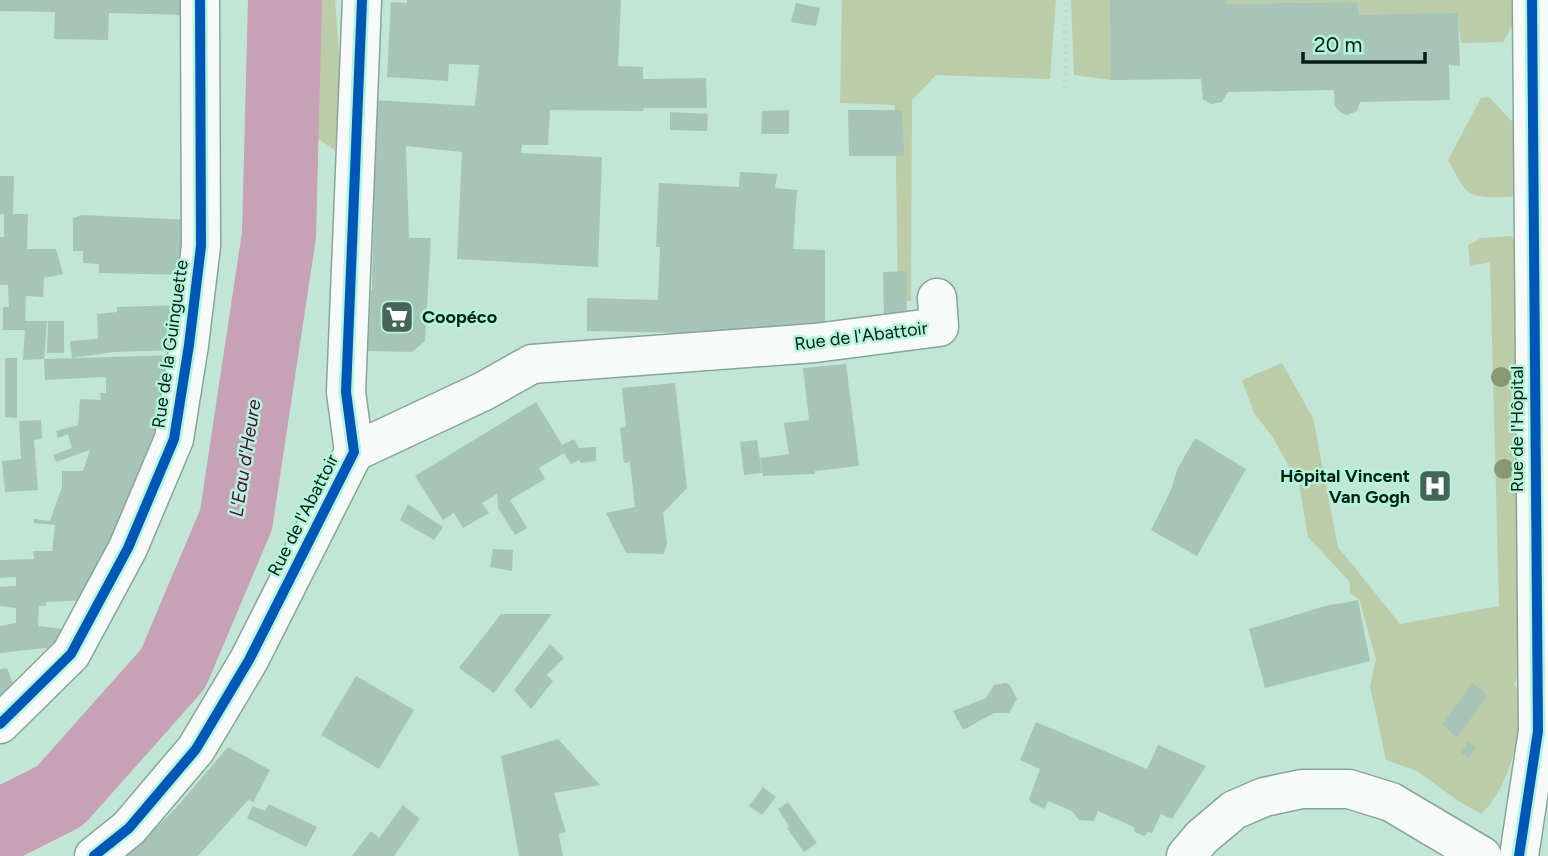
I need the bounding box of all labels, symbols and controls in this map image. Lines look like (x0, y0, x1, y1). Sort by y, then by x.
scale bar (1303, 21, 1426, 65)
text: 20 m (1314, 32, 1362, 57)
street label: Rue de la Guinguette (147, 258, 193, 430)
supermarket icon: Coopéco (378, 298, 416, 336)
place label: Coopéco (422, 306, 497, 328)
street label: Rue de l'Abattoir (793, 317, 929, 355)
street label: Rue de l'Hôpital (1506, 366, 1528, 492)
water label: L'Eau d'Heure (224, 397, 266, 518)
street label: Rue de l'Abattoir (263, 450, 343, 580)
place label: Hôpital Vincent Van Gogh (1280, 465, 1410, 508)
hospital icon: Hôpital Vincent Van Gogh (1416, 467, 1454, 505)

